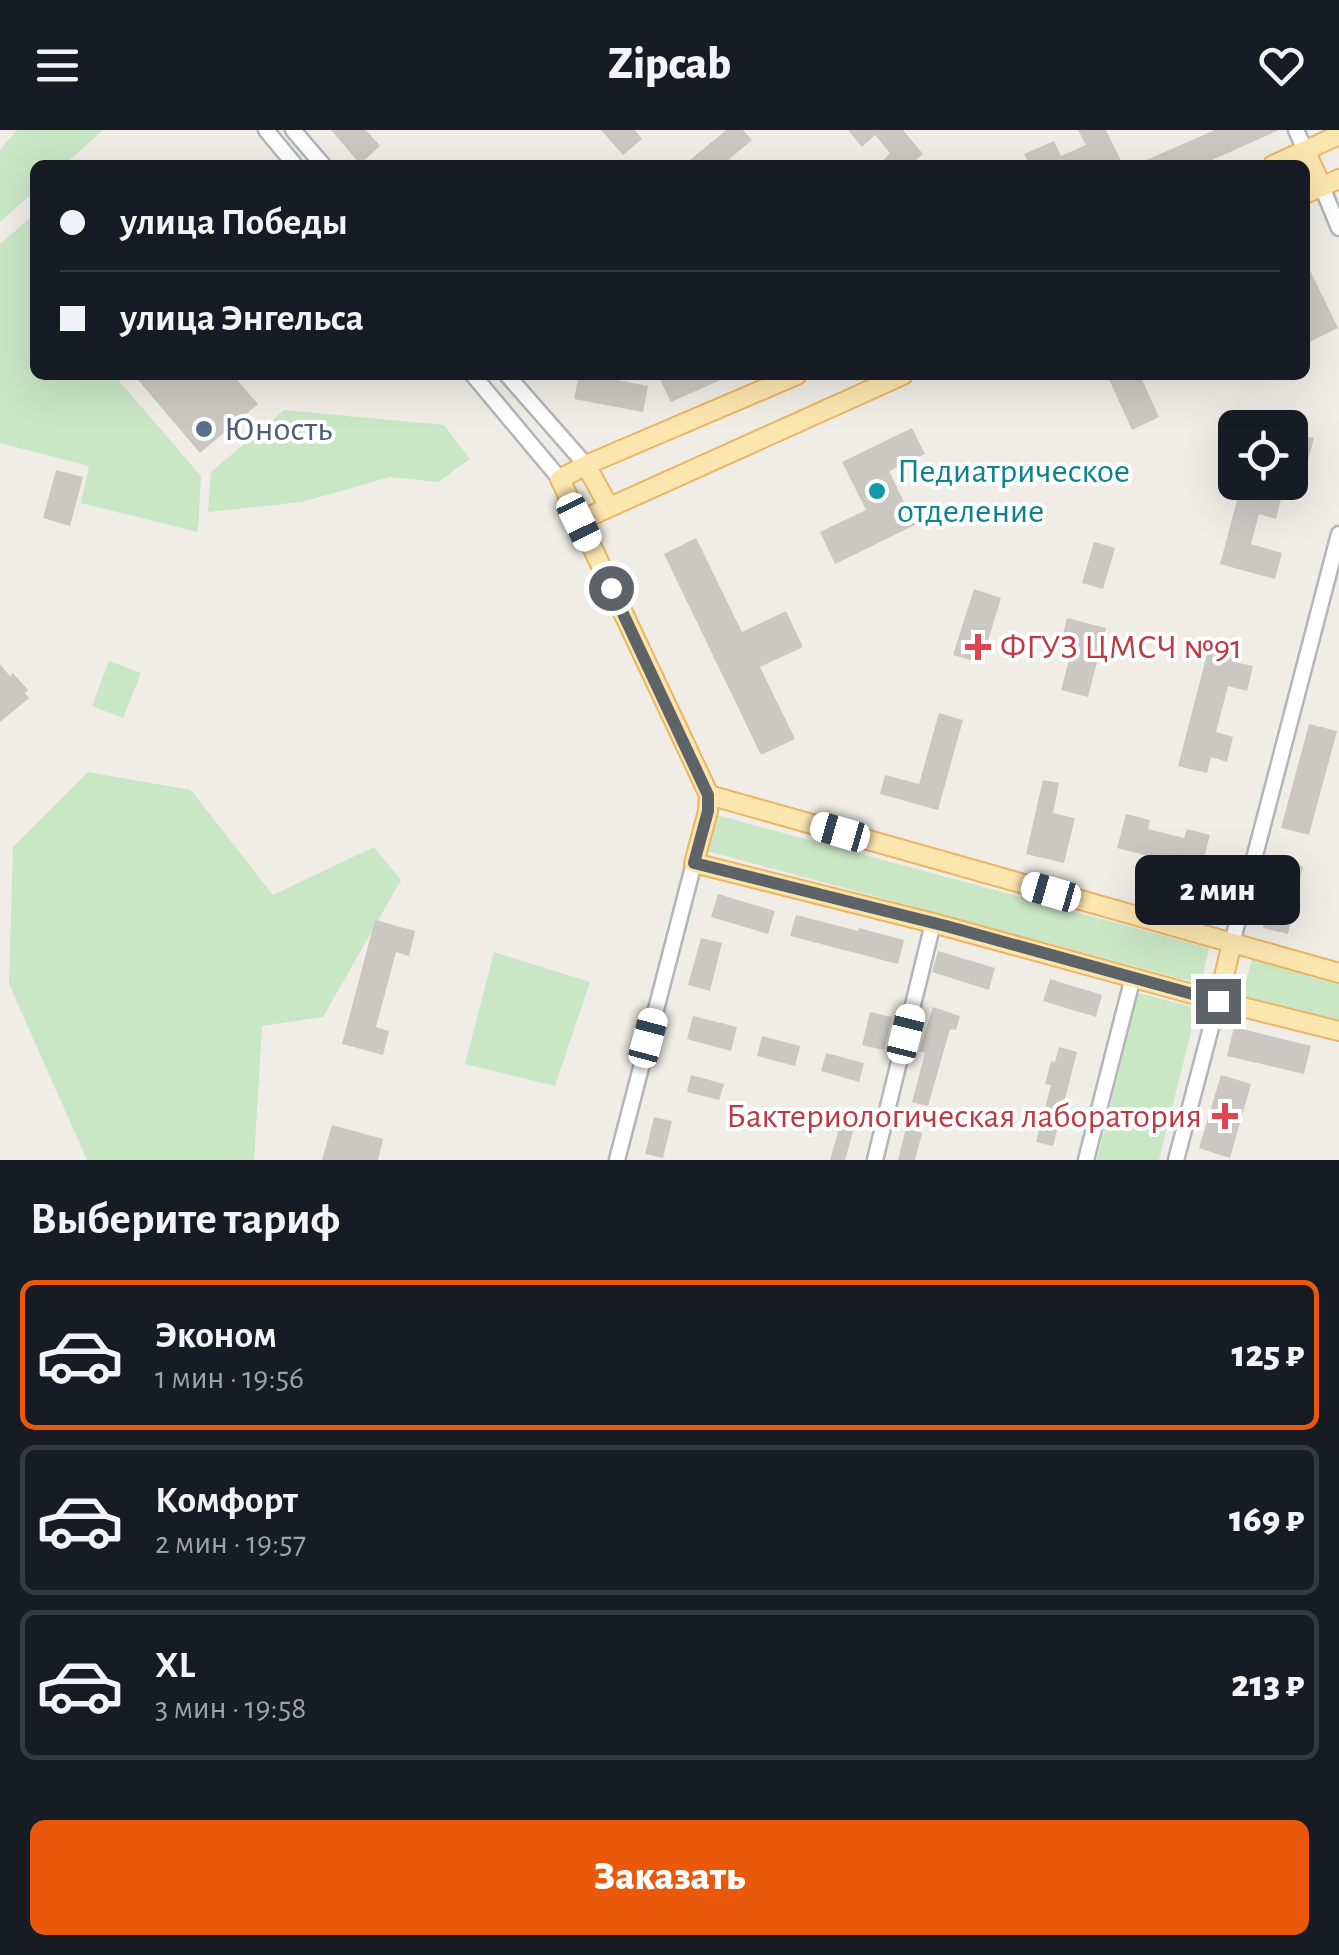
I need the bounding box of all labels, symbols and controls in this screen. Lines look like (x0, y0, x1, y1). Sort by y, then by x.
icon: menu (30, 38, 85, 93)
icon: heart (1254, 38, 1309, 93)
text: Zipcab (608, 42, 731, 87)
text: улица Победы (120, 204, 348, 242)
text: улица Энгельса (120, 300, 364, 338)
map controls (1218, 410, 1308, 500)
button: locate (1218, 410, 1308, 500)
place label: Юность (224, 412, 332, 447)
marker: Юность (193, 418, 215, 440)
place label: Педиатрическое отделение (897, 454, 1130, 529)
marker: Педиатрическое отделение (866, 480, 888, 502)
car (552, 488, 606, 556)
route start (589, 566, 634, 611)
place label: ФГУЗ ЦМСЧ №91 (1000, 630, 1242, 665)
marker: ФГУЗ ЦМСЧ №91 (965, 634, 991, 660)
car (807, 809, 873, 855)
callout: 2 мин (1136, 856, 1300, 926)
car (1018, 869, 1084, 915)
text: 2 мин (1179, 874, 1256, 906)
route end (1196, 979, 1241, 1024)
car (884, 1001, 928, 1067)
car (626, 1005, 670, 1071)
place label: Бактериологическая лаборатория (726, 1099, 1202, 1134)
marker: Бактериологическая лаборатория (1212, 1103, 1238, 1129)
text: Выберите тариф (30, 1197, 340, 1242)
icon: car (35, 1310, 125, 1400)
text: Эконом (155, 1317, 277, 1355)
text: 125 ₽ (1231, 1336, 1304, 1374)
text: 1 мин · 19:56 (155, 1362, 304, 1394)
icon: car (35, 1475, 125, 1565)
text: Комфорт (155, 1482, 298, 1520)
text: 169 ₽ (1229, 1501, 1304, 1539)
text: 2 мин · 19:57 (155, 1527, 306, 1559)
icon: car (35, 1640, 125, 1730)
text: XL (155, 1647, 195, 1685)
text: 213 ₽ (1231, 1666, 1304, 1704)
text: 3 мин · 19:58 (155, 1692, 306, 1724)
button: Заказать (30, 1820, 1309, 1935)

